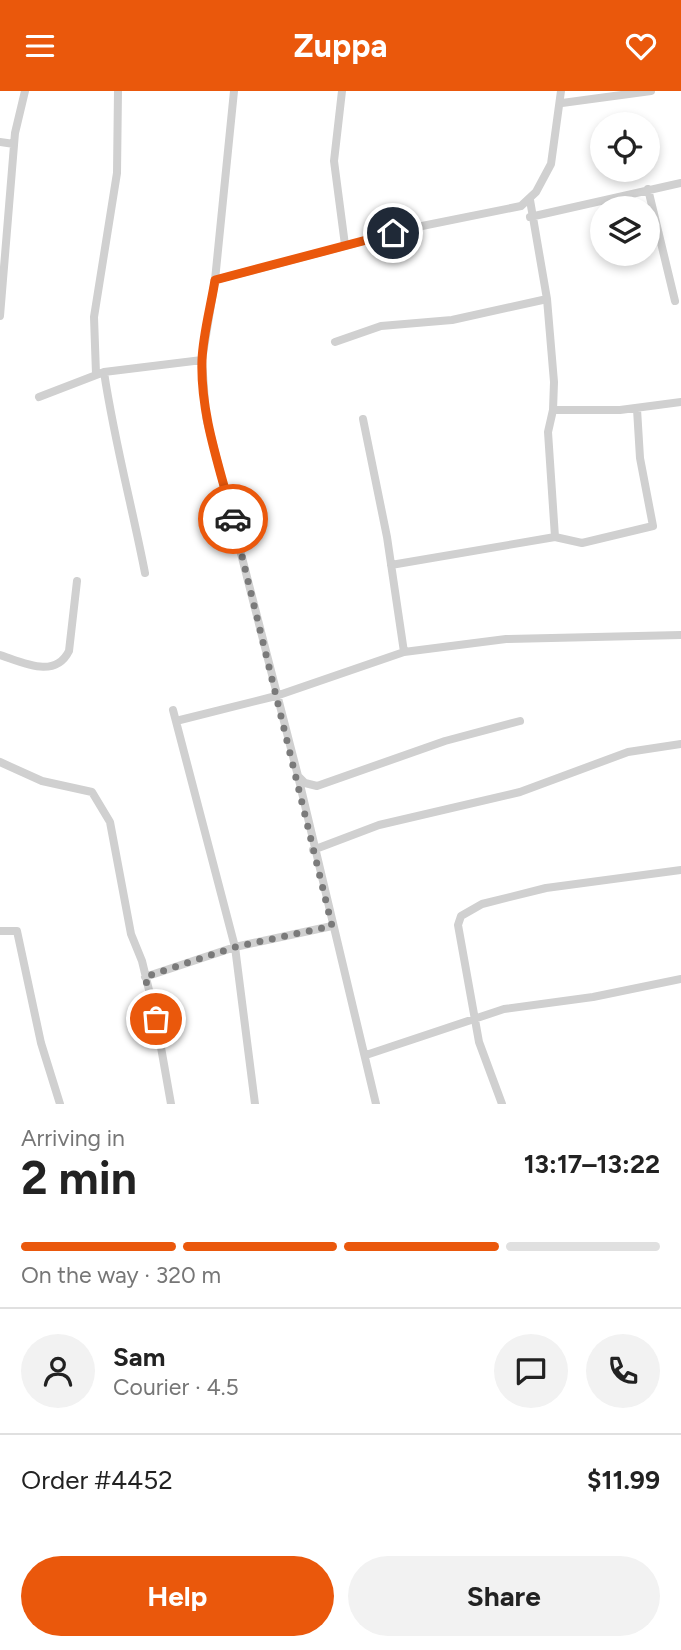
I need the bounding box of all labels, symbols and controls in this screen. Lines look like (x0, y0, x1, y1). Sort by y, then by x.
icon: menu (21, 27, 59, 65)
text: Zuppa (294, 27, 387, 65)
icon: heart (622, 27, 660, 65)
map controls (590, 112, 660, 266)
button: locate (590, 112, 660, 182)
button: layers (590, 196, 660, 266)
pin (363, 203, 423, 263)
icon: home (374, 214, 412, 252)
courier (198, 484, 268, 554)
icon: car (214, 500, 252, 538)
pin (126, 989, 186, 1049)
icon: bag (137, 1000, 175, 1038)
text: Arriving in (21, 1124, 125, 1152)
text: 13:17–13:22 (524, 1148, 660, 1180)
text: 2 min (21, 1150, 137, 1206)
text: On the way · 320 m (21, 1261, 221, 1289)
button: person (21, 1334, 95, 1408)
button: chat (494, 1334, 568, 1408)
button: phone (586, 1334, 660, 1408)
text: Sam (113, 1341, 165, 1373)
text: Courier · 4.5 (113, 1373, 239, 1401)
text: Order #4452 (21, 1464, 173, 1496)
text: $11.99 (587, 1464, 660, 1496)
button: Help (21, 1556, 334, 1636)
button: Share (348, 1556, 660, 1636)

